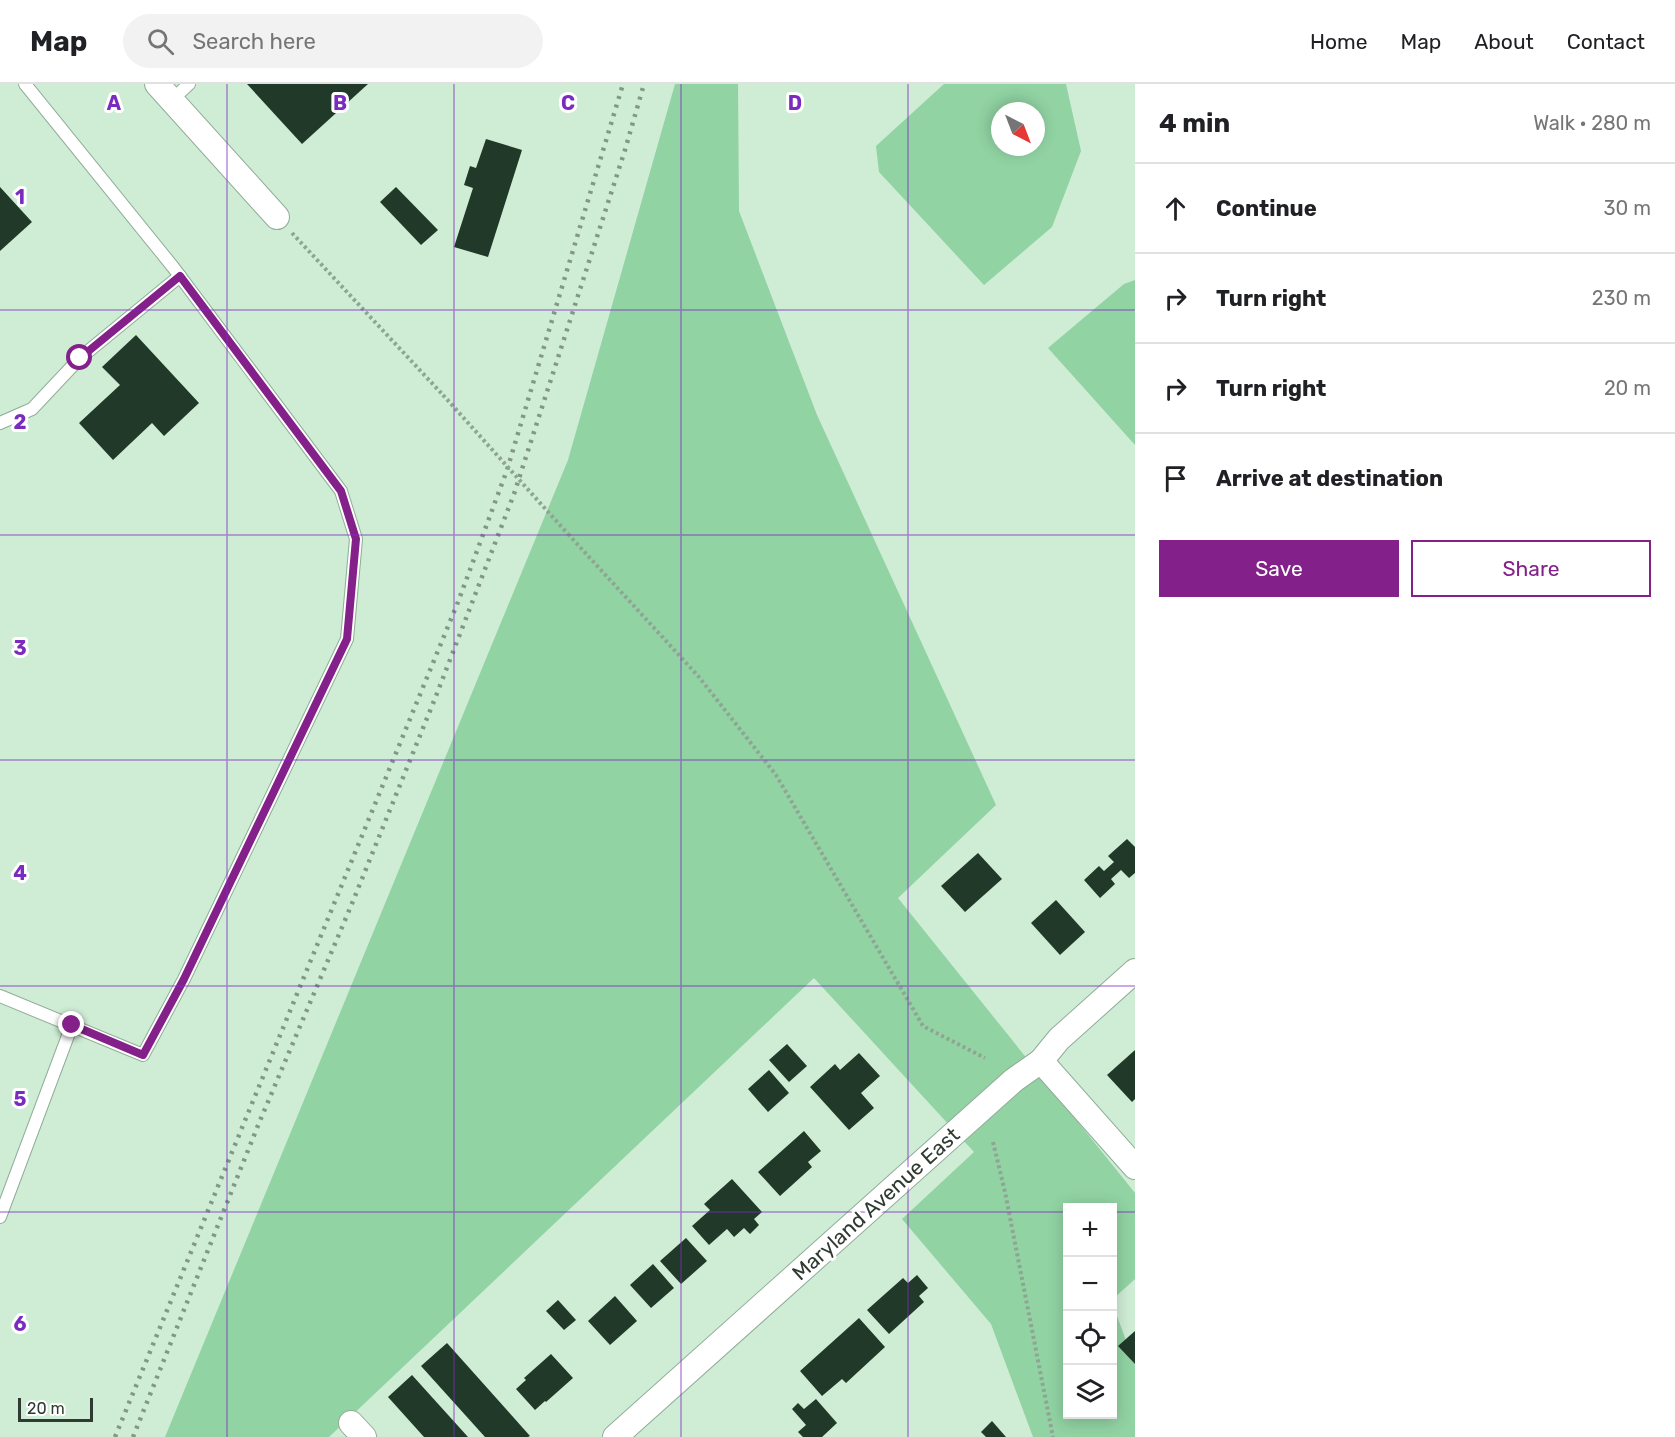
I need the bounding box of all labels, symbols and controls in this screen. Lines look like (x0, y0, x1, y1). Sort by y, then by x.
search box (123, 14, 543, 68)
text: Map (30, 25, 87, 58)
icon: search (144, 25, 177, 58)
text: Search here (192, 28, 316, 55)
text: Home (1310, 29, 1367, 54)
text: Map (1400, 29, 1441, 54)
text: About (1474, 29, 1534, 54)
text: Contact (1567, 29, 1645, 54)
text: A (107, 91, 122, 115)
text: B (333, 91, 347, 115)
text: C (561, 91, 575, 115)
text: D (788, 91, 802, 115)
north arrow (991, 102, 1045, 156)
text: 4 min (1159, 108, 1230, 139)
text: Walk · 280 m (1533, 111, 1651, 135)
text: 1 (15, 185, 25, 209)
icon: ahead (1159, 192, 1192, 225)
text: Continue (1216, 195, 1317, 222)
text: 30 m (1604, 196, 1651, 220)
icon: right (1159, 282, 1192, 315)
text: Turn right (1216, 285, 1326, 312)
text: 230 m (1592, 286, 1651, 310)
route start (66, 344, 92, 370)
icon: right (1159, 372, 1192, 405)
text: Turn right (1216, 375, 1326, 402)
text: 20 m (1604, 376, 1651, 400)
text: 2 (14, 410, 27, 434)
icon: arrive (1159, 462, 1192, 495)
text: Arrive at destination (1216, 465, 1443, 492)
button: Save (1159, 540, 1399, 597)
button: Share (1411, 540, 1651, 597)
text: 3 (13, 636, 27, 660)
text: 4 (13, 861, 27, 885)
route end (58, 1011, 84, 1037)
text: 5 (14, 1087, 27, 1111)
street label: Maryland Avenue East (787, 1122, 964, 1285)
map controls (1063, 1203, 1117, 1419)
button: + (1063, 1203, 1117, 1257)
button: − (1063, 1257, 1117, 1311)
button: locate (1063, 1311, 1117, 1365)
text: 6 (13, 1312, 27, 1336)
button: layers (1063, 1365, 1117, 1419)
scale bar (18, 1395, 93, 1422)
text: 20 m (27, 1399, 65, 1418)

